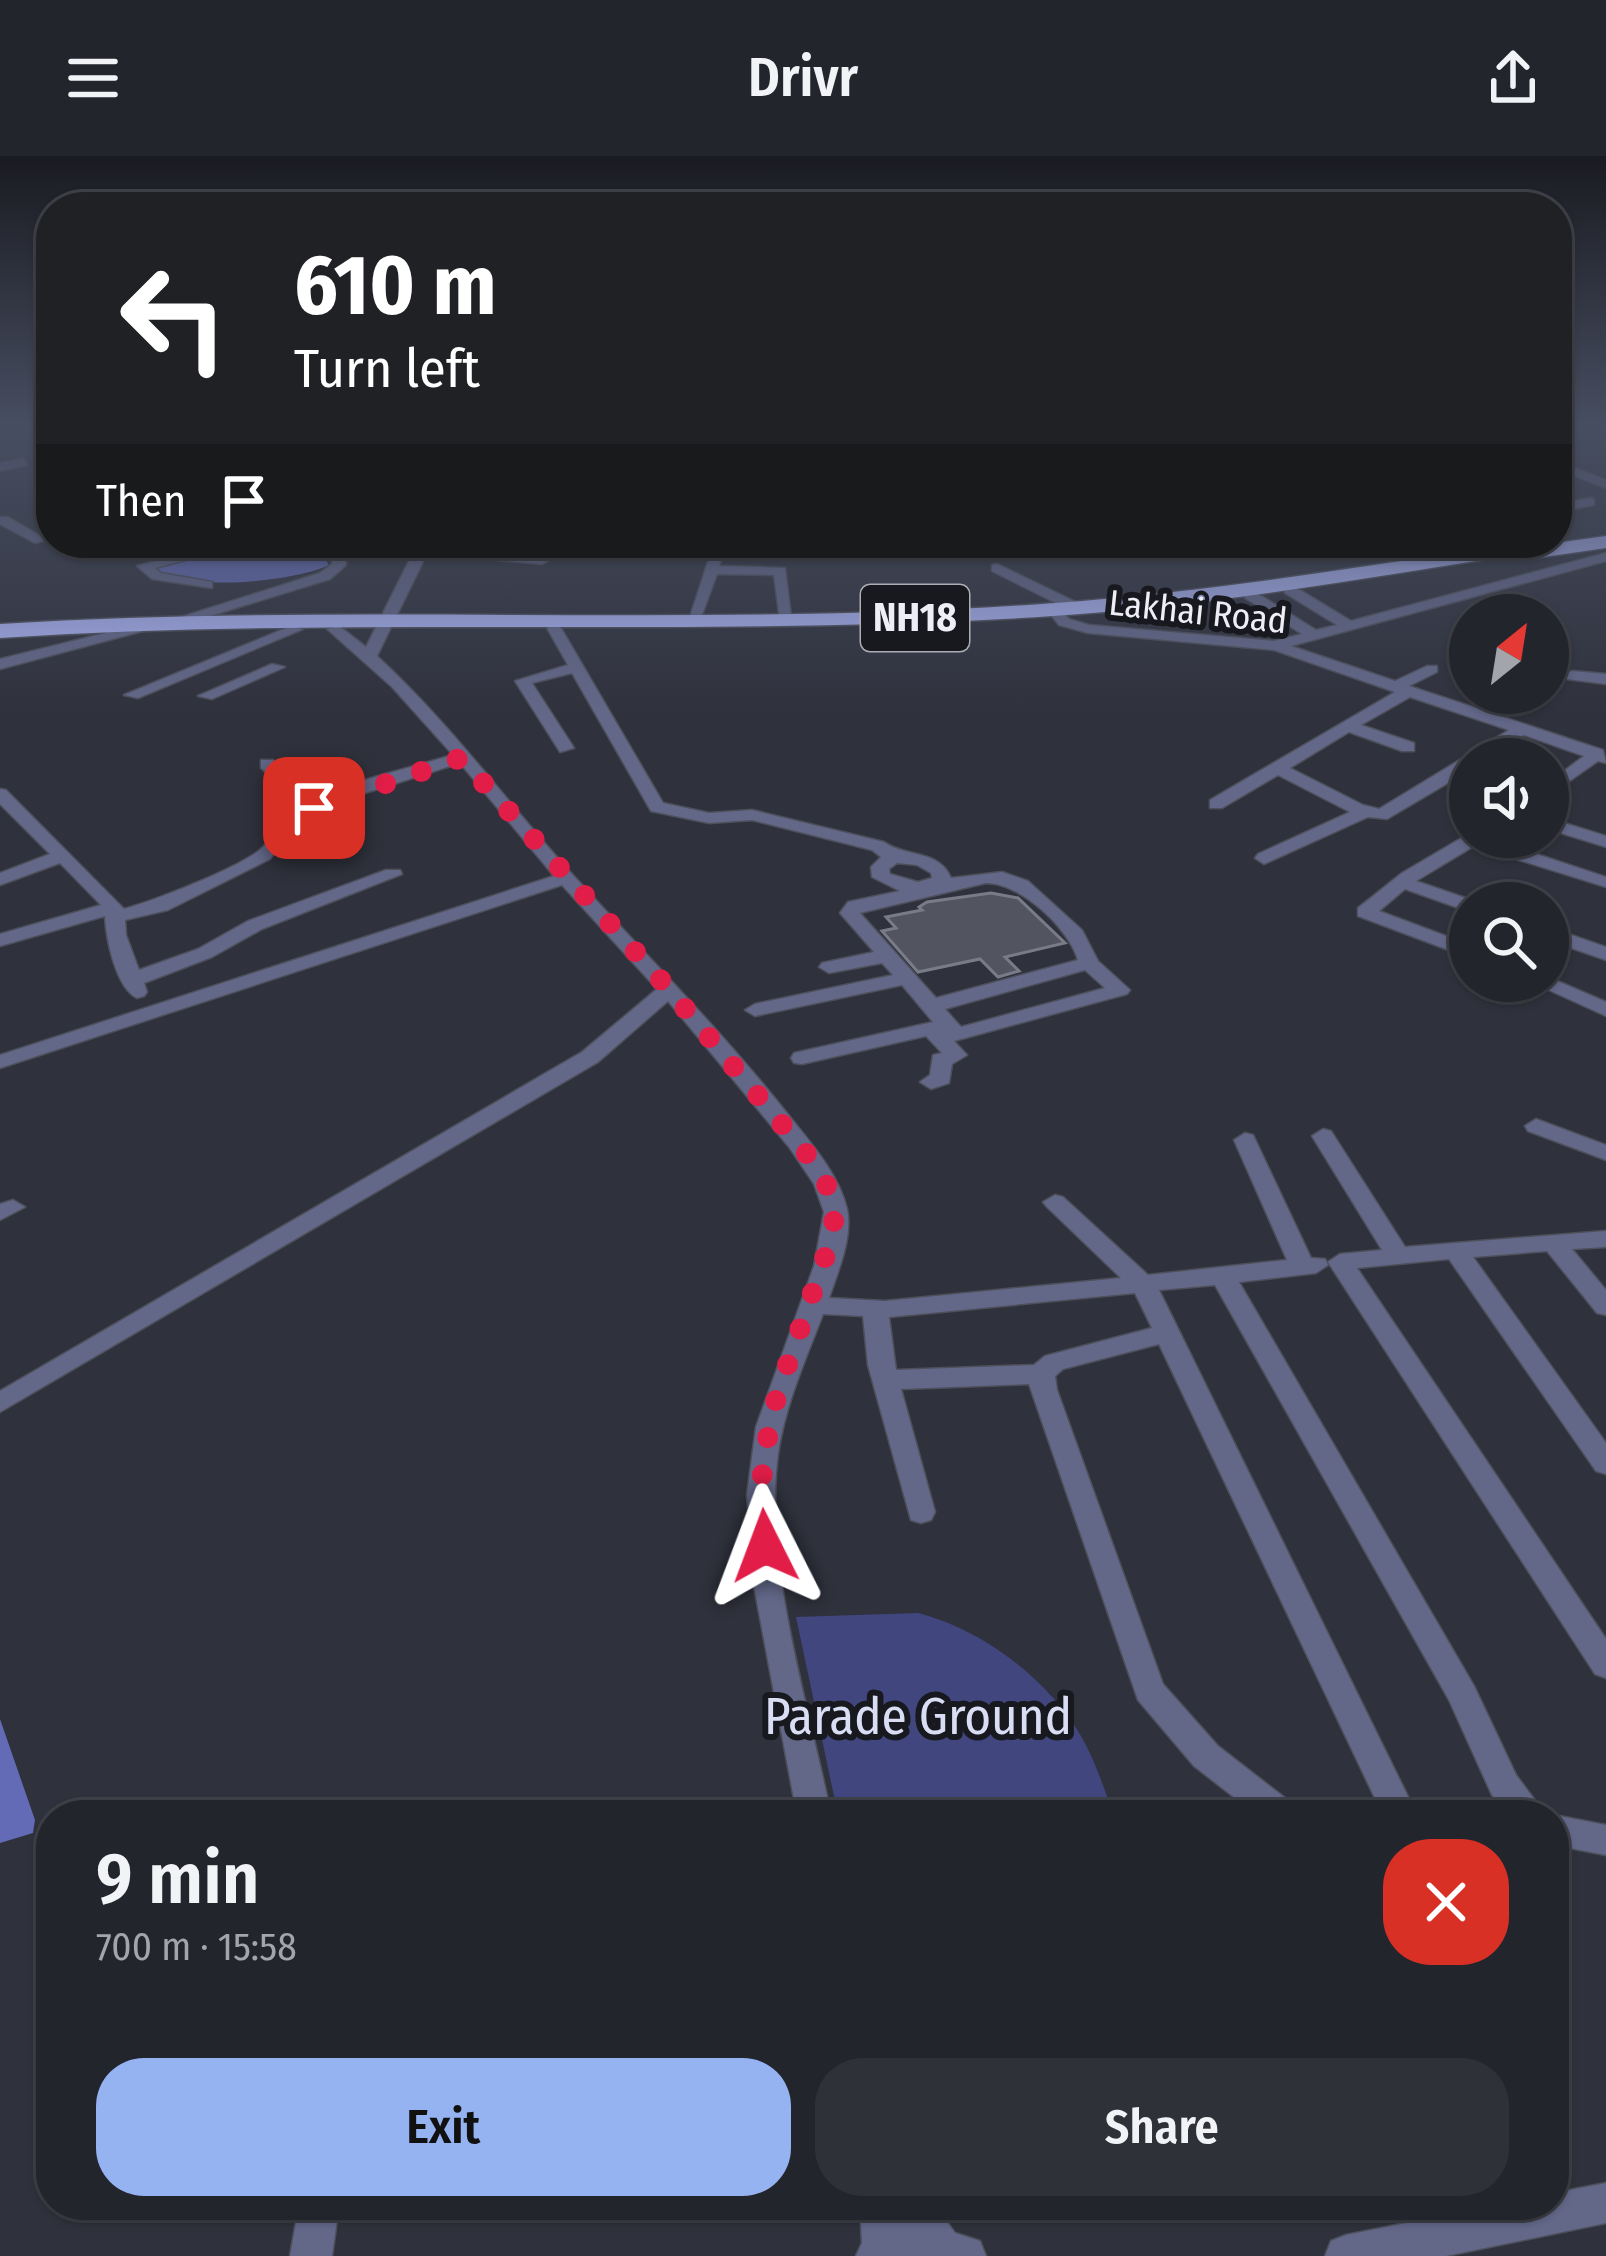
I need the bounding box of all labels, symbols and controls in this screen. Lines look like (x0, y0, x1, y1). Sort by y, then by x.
icon: menu (60, 45, 126, 111)
icon: share (1480, 45, 1546, 111)
text: Drivr (748, 46, 858, 110)
text: 610 m (294, 235, 497, 336)
icon: left (96, 240, 252, 396)
text: Turn left (294, 337, 480, 401)
icon: arrive (211, 468, 277, 534)
text: Then (96, 474, 187, 528)
street label: Lakhai Road (1107, 581, 1289, 643)
road number: NH18 (861, 585, 969, 651)
north arrow (1449, 594, 1569, 714)
map controls (1449, 594, 1569, 1002)
button: sound (1449, 738, 1569, 858)
pin (263, 757, 365, 859)
icon: arrive (281, 775, 347, 841)
button: search (1449, 882, 1569, 1002)
position arrow (702, 1483, 828, 1609)
park label: Parade Ground (764, 1686, 1072, 1748)
text: 9 min (96, 1836, 259, 1922)
button: close (1383, 1839, 1509, 1965)
text: 700 m · 15:58 (96, 1924, 297, 1970)
button: Exit (96, 2058, 791, 2196)
button: Share (815, 2058, 1509, 2196)

